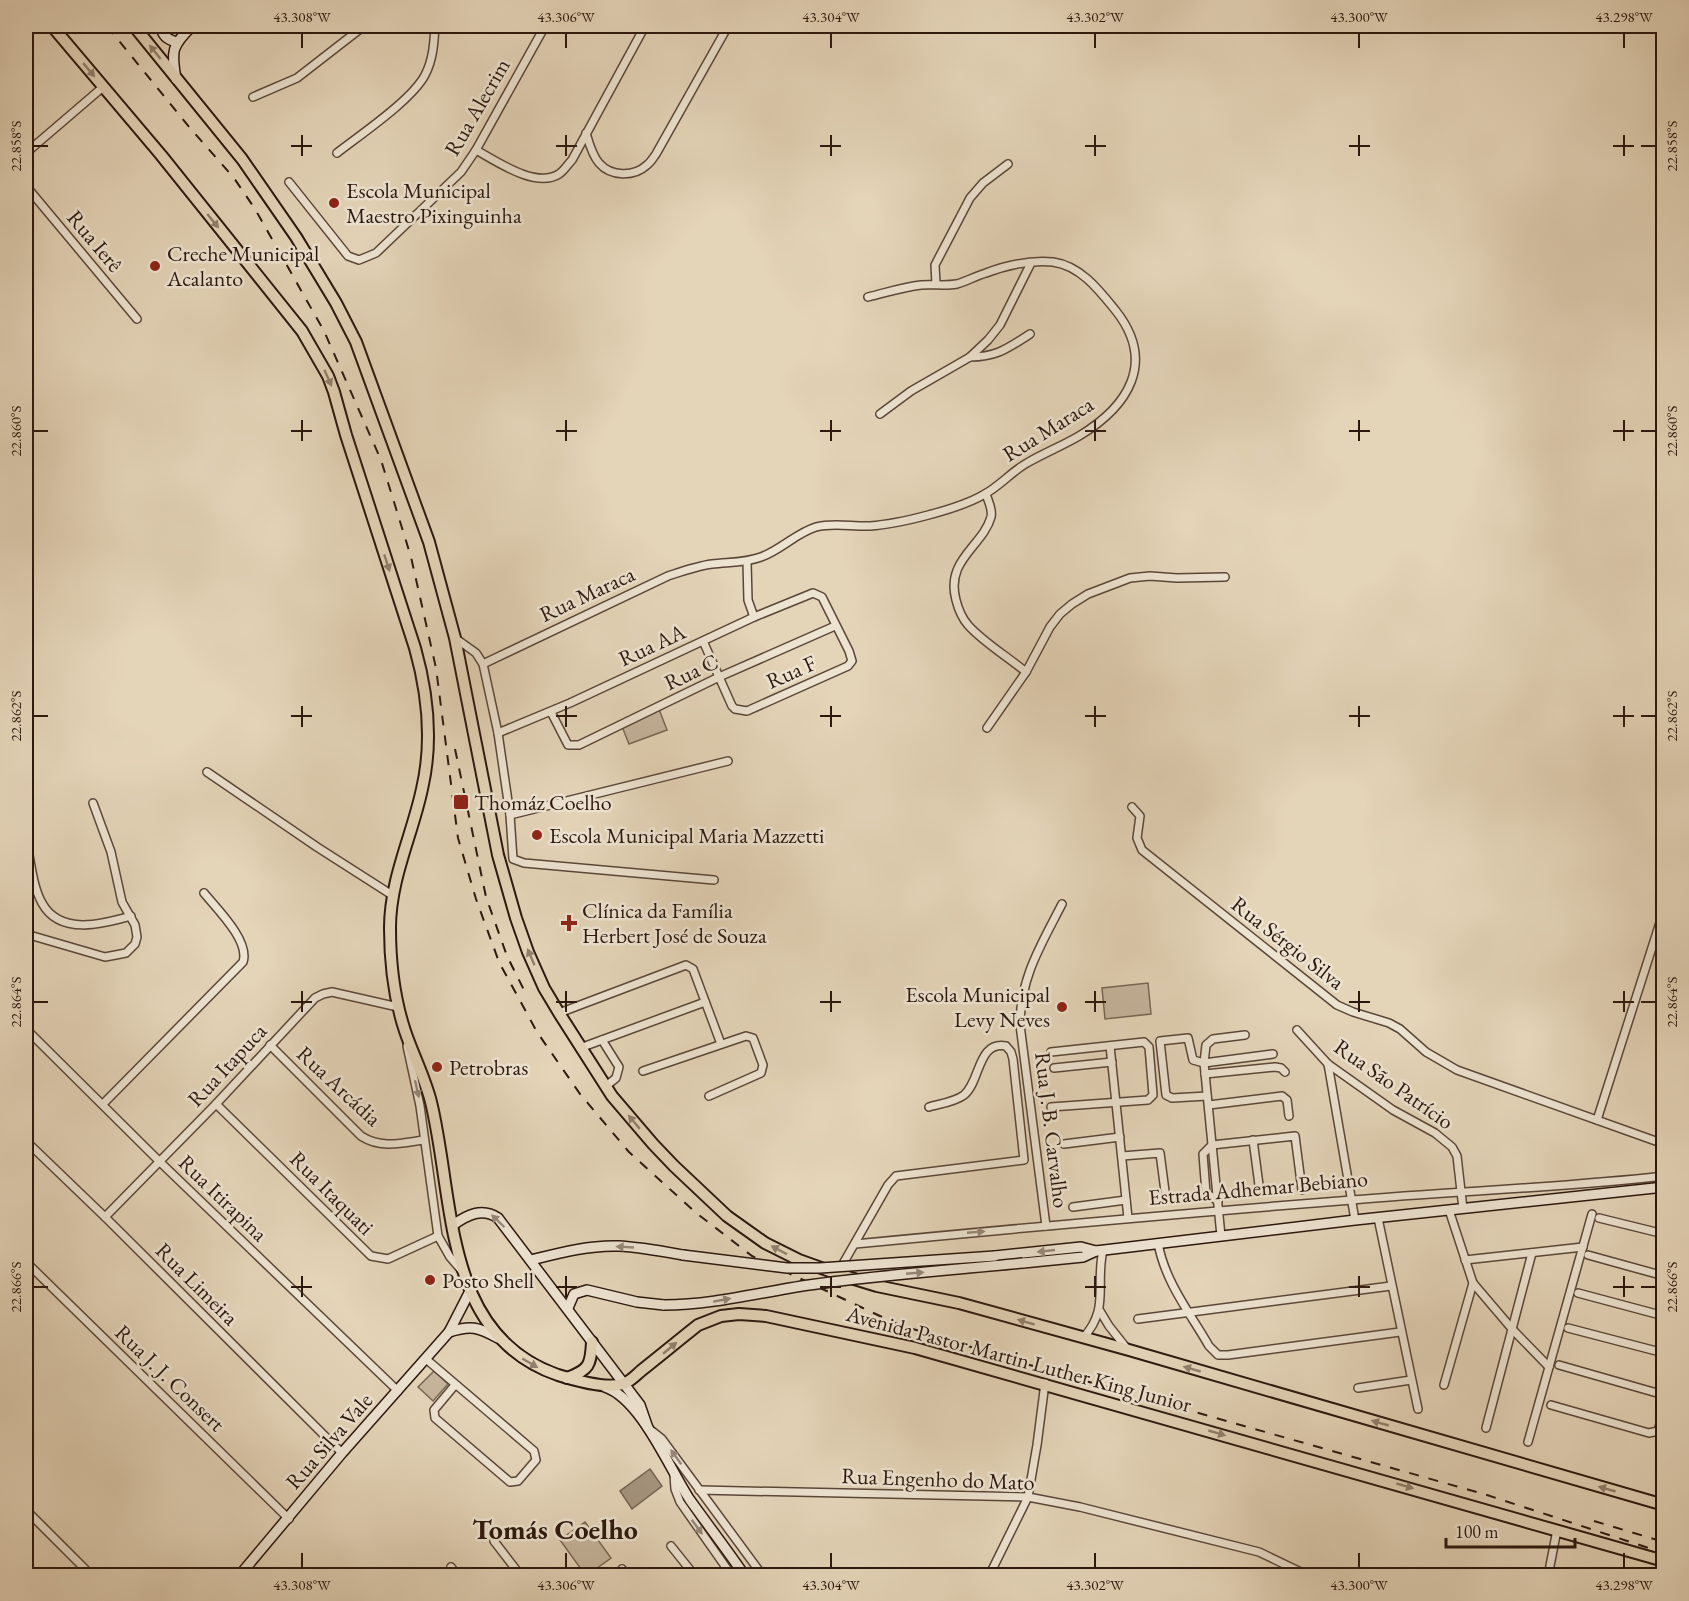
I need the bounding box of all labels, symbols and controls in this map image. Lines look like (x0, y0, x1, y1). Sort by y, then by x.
text: 43.308°W (273, 7, 331, 26)
text: 43.306°W (537, 7, 595, 26)
text: 43.304°W (802, 7, 860, 26)
text: 43.302°W (1066, 7, 1124, 26)
text: 43.300°W (1330, 7, 1388, 26)
text: 43.298°W (1595, 7, 1653, 26)
one-way arrow (149, 44, 162, 60)
street label: Rua Alecrim (437, 53, 517, 161)
one-way arrow (83, 62, 96, 78)
text: 22.858°S (6, 121, 25, 171)
text: 22.858°S (1662, 121, 1681, 171)
place label: Escola Municipal Maestro Pixinguinha (346, 176, 522, 230)
marker: Escola Municipal Maestro Pixinguinha (327, 196, 341, 210)
street label: Rua Ierê (61, 204, 130, 278)
one-way arrow (207, 213, 220, 229)
place label: Creche Municipal Acalanto (166, 239, 319, 293)
marker: Creche Municipal Acalanto (148, 259, 162, 273)
one-way arrow (323, 369, 333, 387)
street label: Rua Maraca (997, 390, 1099, 468)
text: 22.860°S (6, 406, 25, 456)
text: 22.860°S (1662, 406, 1681, 456)
one-way arrow (383, 554, 392, 572)
street label: Rua Maraca (535, 559, 640, 629)
street label: Rua AA (614, 617, 691, 673)
street label: Rua C (659, 647, 723, 697)
street label: Rua F (761, 648, 821, 696)
text: 22.862°S (6, 691, 25, 741)
text: 22.862°S (1662, 691, 1681, 741)
place label: Thomáz Coelho (474, 788, 612, 817)
marker: Thomáz Coelho (452, 793, 470, 811)
place label: Escola Municipal Maria Mazzetti (549, 821, 824, 850)
marker: Escola Municipal Maria Mazzetti (530, 828, 544, 842)
street label: Rua Sérgio Silva (1226, 890, 1351, 996)
place label: Clínica da Família Herbert José de Souza (582, 896, 767, 950)
marker: Clínica da Família Herbert José de Souza (560, 914, 578, 932)
one-way arrow (526, 948, 536, 966)
text: 22.864°S (6, 977, 25, 1027)
text: 22.864°S (1662, 977, 1681, 1027)
place label: Escola Municipal Levy Neves (905, 980, 1050, 1034)
marker: Escola Municipal Levy Neves (1055, 1000, 1069, 1014)
street label: Rua Itapuca (181, 1017, 273, 1113)
street label: Rua São Patrício (1329, 1032, 1460, 1136)
street label: Rua Arcádia (290, 1039, 388, 1133)
street label: Rua J. B. Carvalho (1028, 1050, 1076, 1210)
place label: Petrobras (449, 1053, 528, 1082)
marker: Petrobras (430, 1060, 444, 1074)
one-way arrow (412, 1079, 422, 1098)
one-way arrow (628, 1115, 641, 1130)
street label: Rua Itaquati (284, 1145, 380, 1241)
street label: Rua Itirapina (172, 1148, 274, 1248)
street label: Estrada Adhemar Bebiano (1147, 1164, 1369, 1212)
one-way arrow (491, 1213, 505, 1228)
one-way arrow (967, 1227, 986, 1237)
street label: Rua Limeira (149, 1236, 245, 1332)
one-way arrow (615, 1242, 634, 1251)
one-way arrow (771, 1245, 788, 1255)
one-way arrow (1036, 1246, 1055, 1256)
text: 22.866°S (6, 1262, 25, 1312)
text: 22.866°S (1662, 1262, 1681, 1312)
place label: Posto Shell (442, 1266, 534, 1295)
one-way arrow (906, 1268, 925, 1278)
marker: Posto Shell (423, 1273, 437, 1287)
one-way arrow (713, 1295, 732, 1304)
street label: Avenida Pastor Martin Luther King Junior (842, 1299, 1195, 1419)
one-way arrow (1017, 1317, 1035, 1326)
street label: Rua J. J. Consert (109, 1318, 231, 1438)
one-way arrow (662, 1341, 678, 1354)
one-way arrow (522, 1357, 538, 1368)
one-way arrow (1183, 1363, 1202, 1373)
street label: Rua Silva Vale (279, 1386, 379, 1495)
one-way arrow (1371, 1418, 1389, 1427)
one-way arrow (1208, 1429, 1226, 1438)
one-way arrow (670, 1449, 682, 1464)
street label: Rua Engenho do Mato (841, 1461, 1035, 1497)
one-way arrow (1396, 1482, 1414, 1492)
one-way arrow (1598, 1484, 1616, 1493)
district label: Tomás Coelho (472, 1511, 638, 1547)
scale bar (1446, 1511, 1575, 1549)
one-way arrow (691, 1518, 703, 1534)
text: 100 m (1455, 1520, 1499, 1543)
text: 43.308°W (273, 1575, 331, 1594)
text: 43.306°W (537, 1575, 595, 1594)
text: 43.304°W (802, 1575, 860, 1594)
text: 43.302°W (1066, 1575, 1124, 1594)
text: 43.300°W (1330, 1575, 1388, 1594)
text: 43.298°W (1595, 1575, 1653, 1594)

